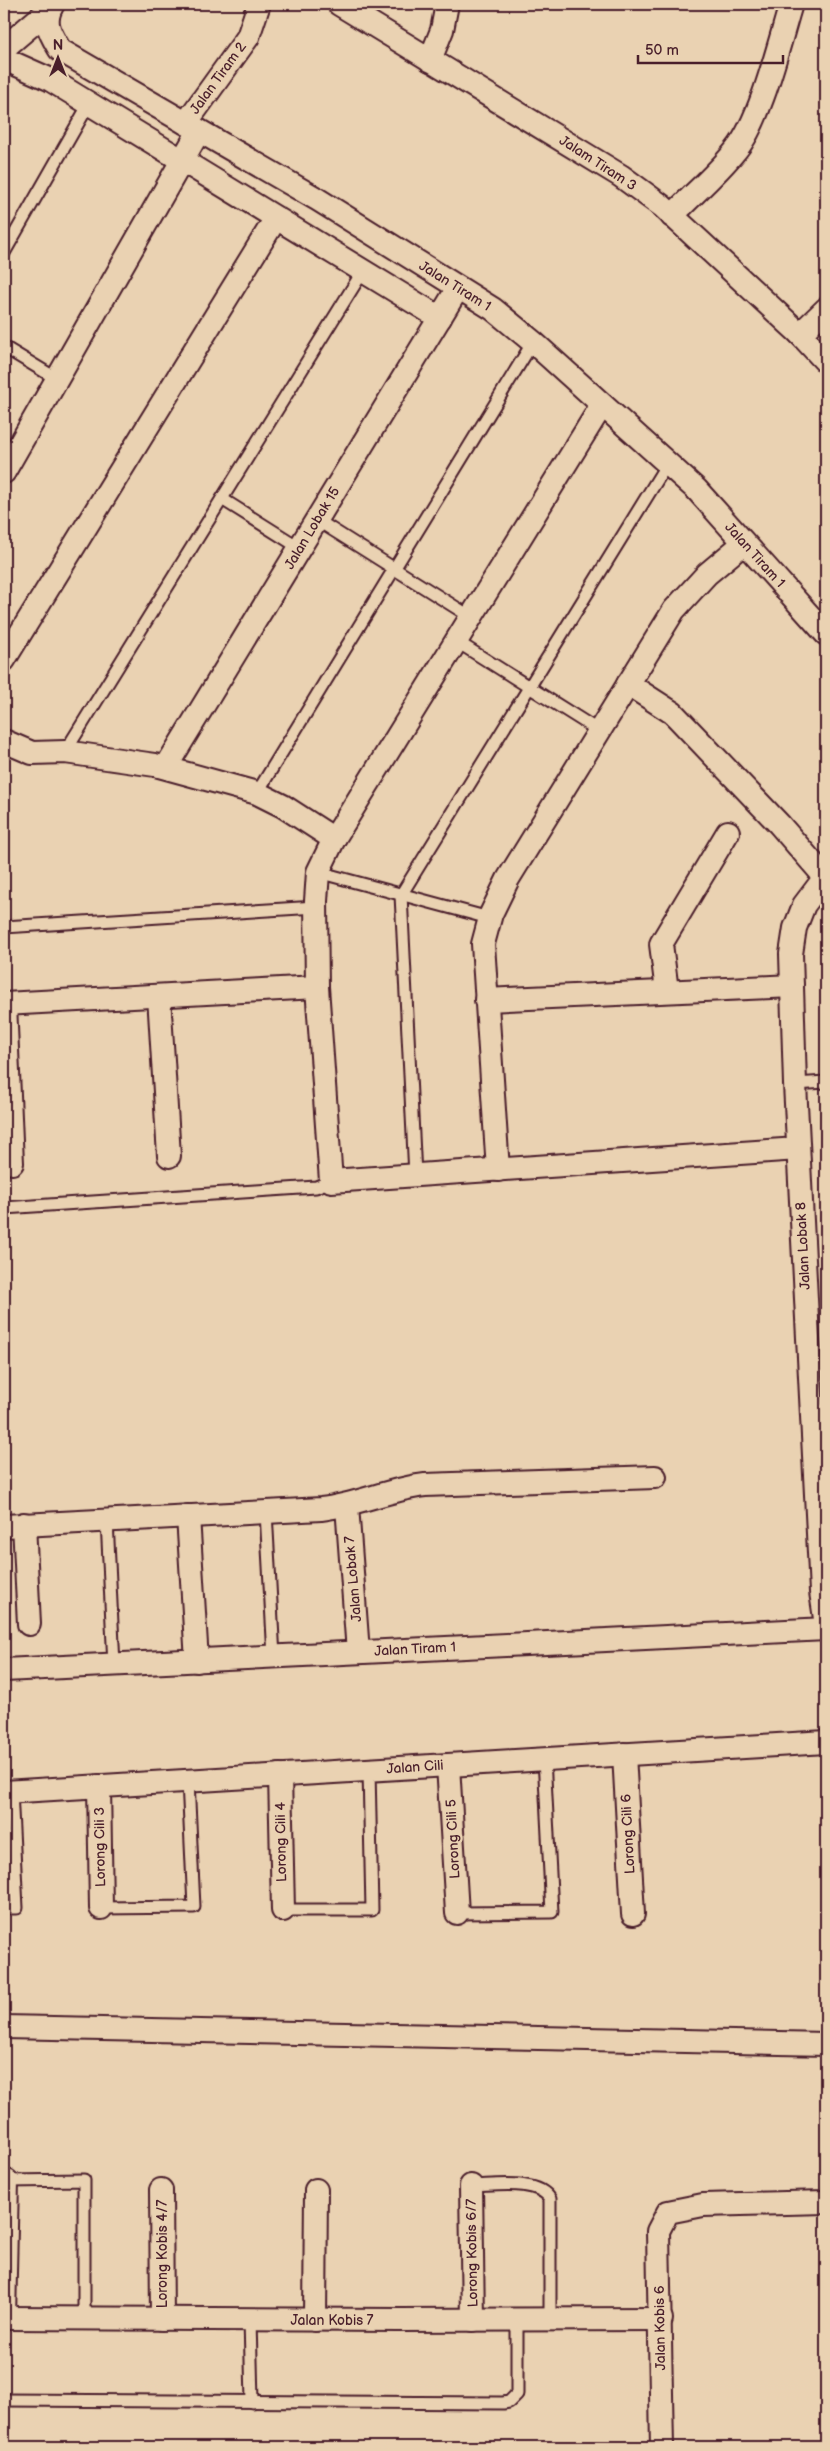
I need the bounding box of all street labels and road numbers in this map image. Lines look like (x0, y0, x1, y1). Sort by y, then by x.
street label: Jalan Tiram 2 (186, 38, 250, 117)
street label: Jalam Tiram 3 (556, 132, 640, 194)
street label: Jalan Tiram 1 (416, 257, 494, 315)
street label: Jalan Lobak 15 (281, 484, 343, 572)
street label: Jalan Tiram 1 (721, 519, 789, 591)
street label: Jalan Lobak 8 (792, 1202, 814, 1290)
street label: Jalan Lobak 7 (341, 1535, 365, 1623)
street label: Jalan Tiram 1 (374, 1638, 456, 1660)
street label: Jalan Cili (386, 1757, 444, 1777)
street label: Lorong Cili 6 (617, 1793, 639, 1874)
street label: Lorong Cili 5 (442, 1799, 464, 1879)
street label: Lorong Cili 4 (272, 1801, 290, 1882)
street label: Lorong Cili 3 (91, 1807, 109, 1887)
street label: Lorong Kobis 6/7 (463, 2198, 481, 2307)
street label: Lorong Kobis 4/7 (154, 2200, 171, 2308)
street label: Jalan Kobis 6 (651, 2285, 669, 2371)
street label: Jalan Kobis 7 (291, 2312, 374, 2329)

